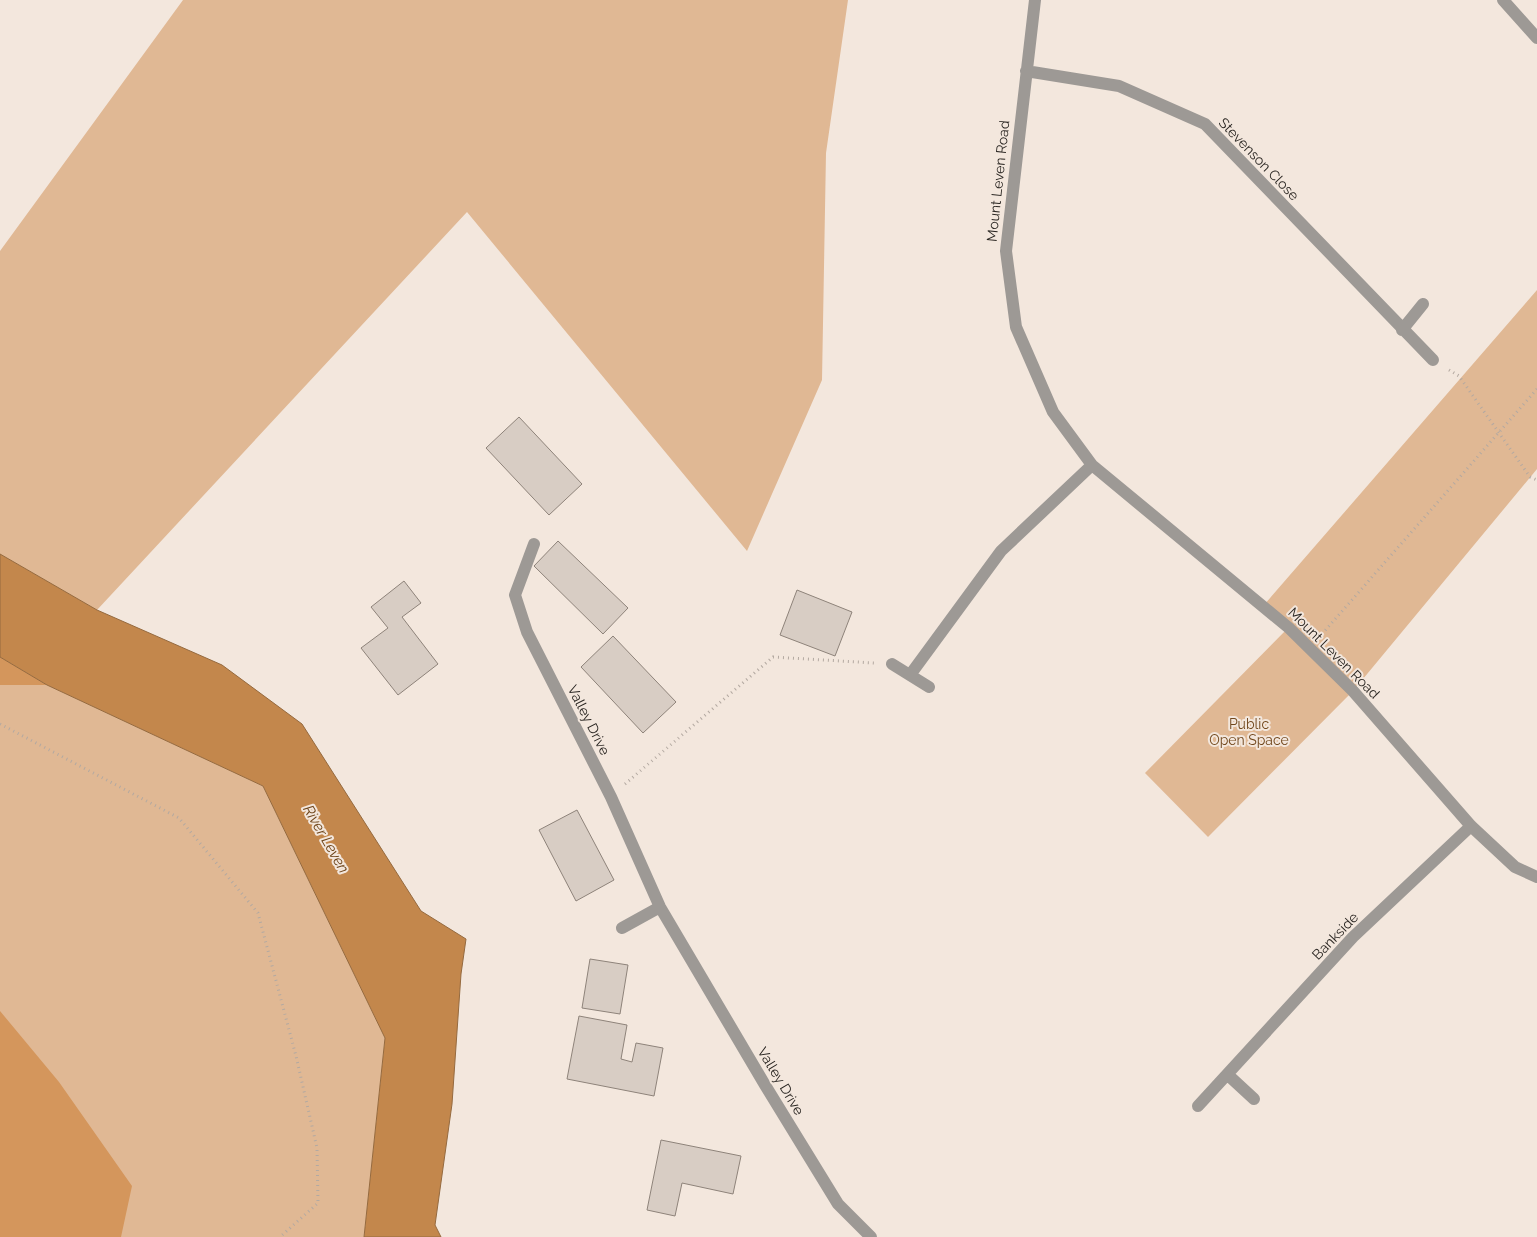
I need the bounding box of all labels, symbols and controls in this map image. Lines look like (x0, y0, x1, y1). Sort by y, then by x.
street label: Stevenson Close (1216, 115, 1302, 203)
street label: Mount Leven Road (984, 120, 1012, 242)
street label: Mount Leven Road (1285, 604, 1383, 702)
street label: Valley Drive (565, 682, 613, 758)
park label: Public Open Space (1209, 716, 1289, 748)
water label: River Leven (299, 802, 353, 876)
street label: Bankside (1309, 909, 1361, 963)
street label: Valley Drive (755, 1044, 807, 1118)

